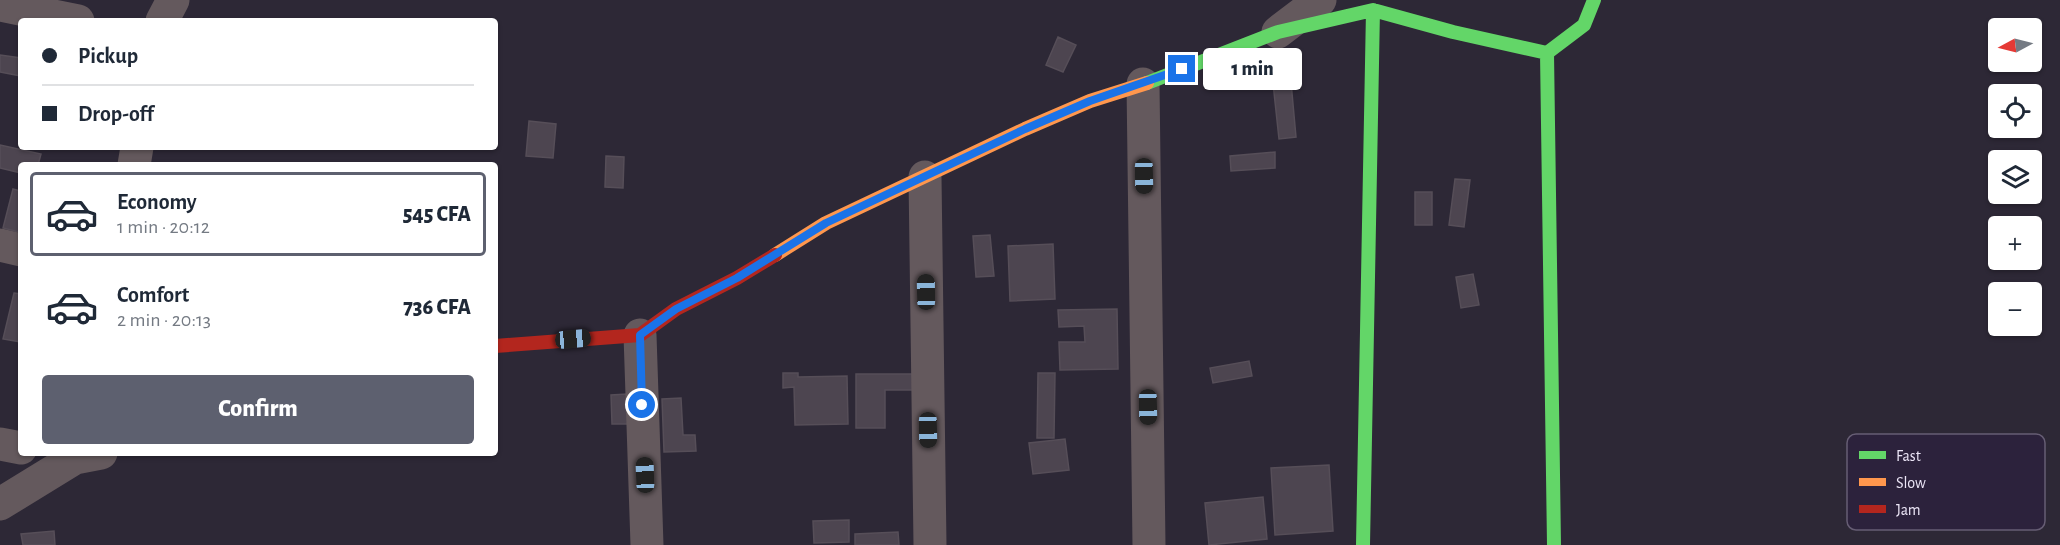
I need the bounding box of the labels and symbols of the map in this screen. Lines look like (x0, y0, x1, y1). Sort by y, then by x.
north arrow (1988, 18, 2042, 72)
callout: 1 min (1203, 48, 1302, 90)
route end (1168, 55, 1195, 82)
car (1135, 158, 1153, 194)
car (917, 274, 935, 310)
car (554, 328, 592, 350)
car (1139, 389, 1157, 425)
route start (628, 391, 655, 418)
car (919, 412, 937, 448)
legend (1847, 434, 2045, 530)
text: Fast (1896, 448, 1921, 464)
car (635, 457, 655, 493)
text: Slow (1896, 475, 1926, 491)
text: Jam (1896, 502, 1921, 518)

